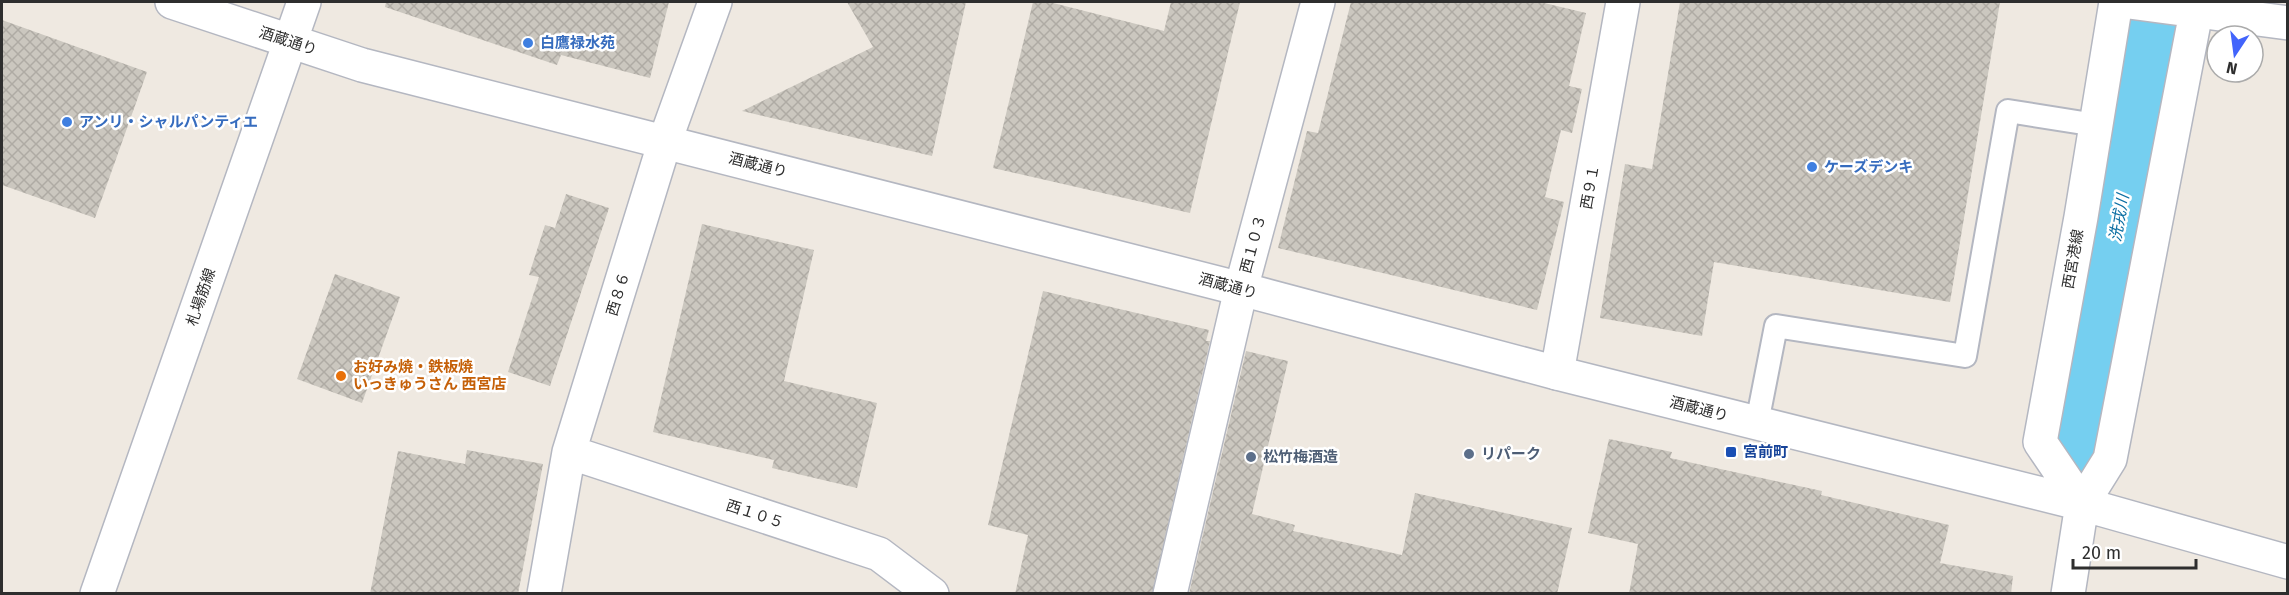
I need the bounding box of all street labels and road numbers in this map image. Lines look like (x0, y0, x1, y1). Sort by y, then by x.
street label: 酒蔵通り (257, 23, 319, 59)
street label: 酒蔵通り (727, 149, 789, 181)
street label: 西９１ (1577, 163, 1603, 211)
street label: 西１０３ (1237, 213, 1269, 275)
street label: 西宮港線 (2059, 228, 2087, 290)
street label: 札場筋線 (183, 266, 219, 328)
street label: 西８６ (603, 270, 633, 318)
street label: 酒蔵通り (1197, 270, 1259, 302)
street label: 酒蔵通り (1668, 393, 1730, 425)
street label: 西１０５ (724, 496, 786, 532)

